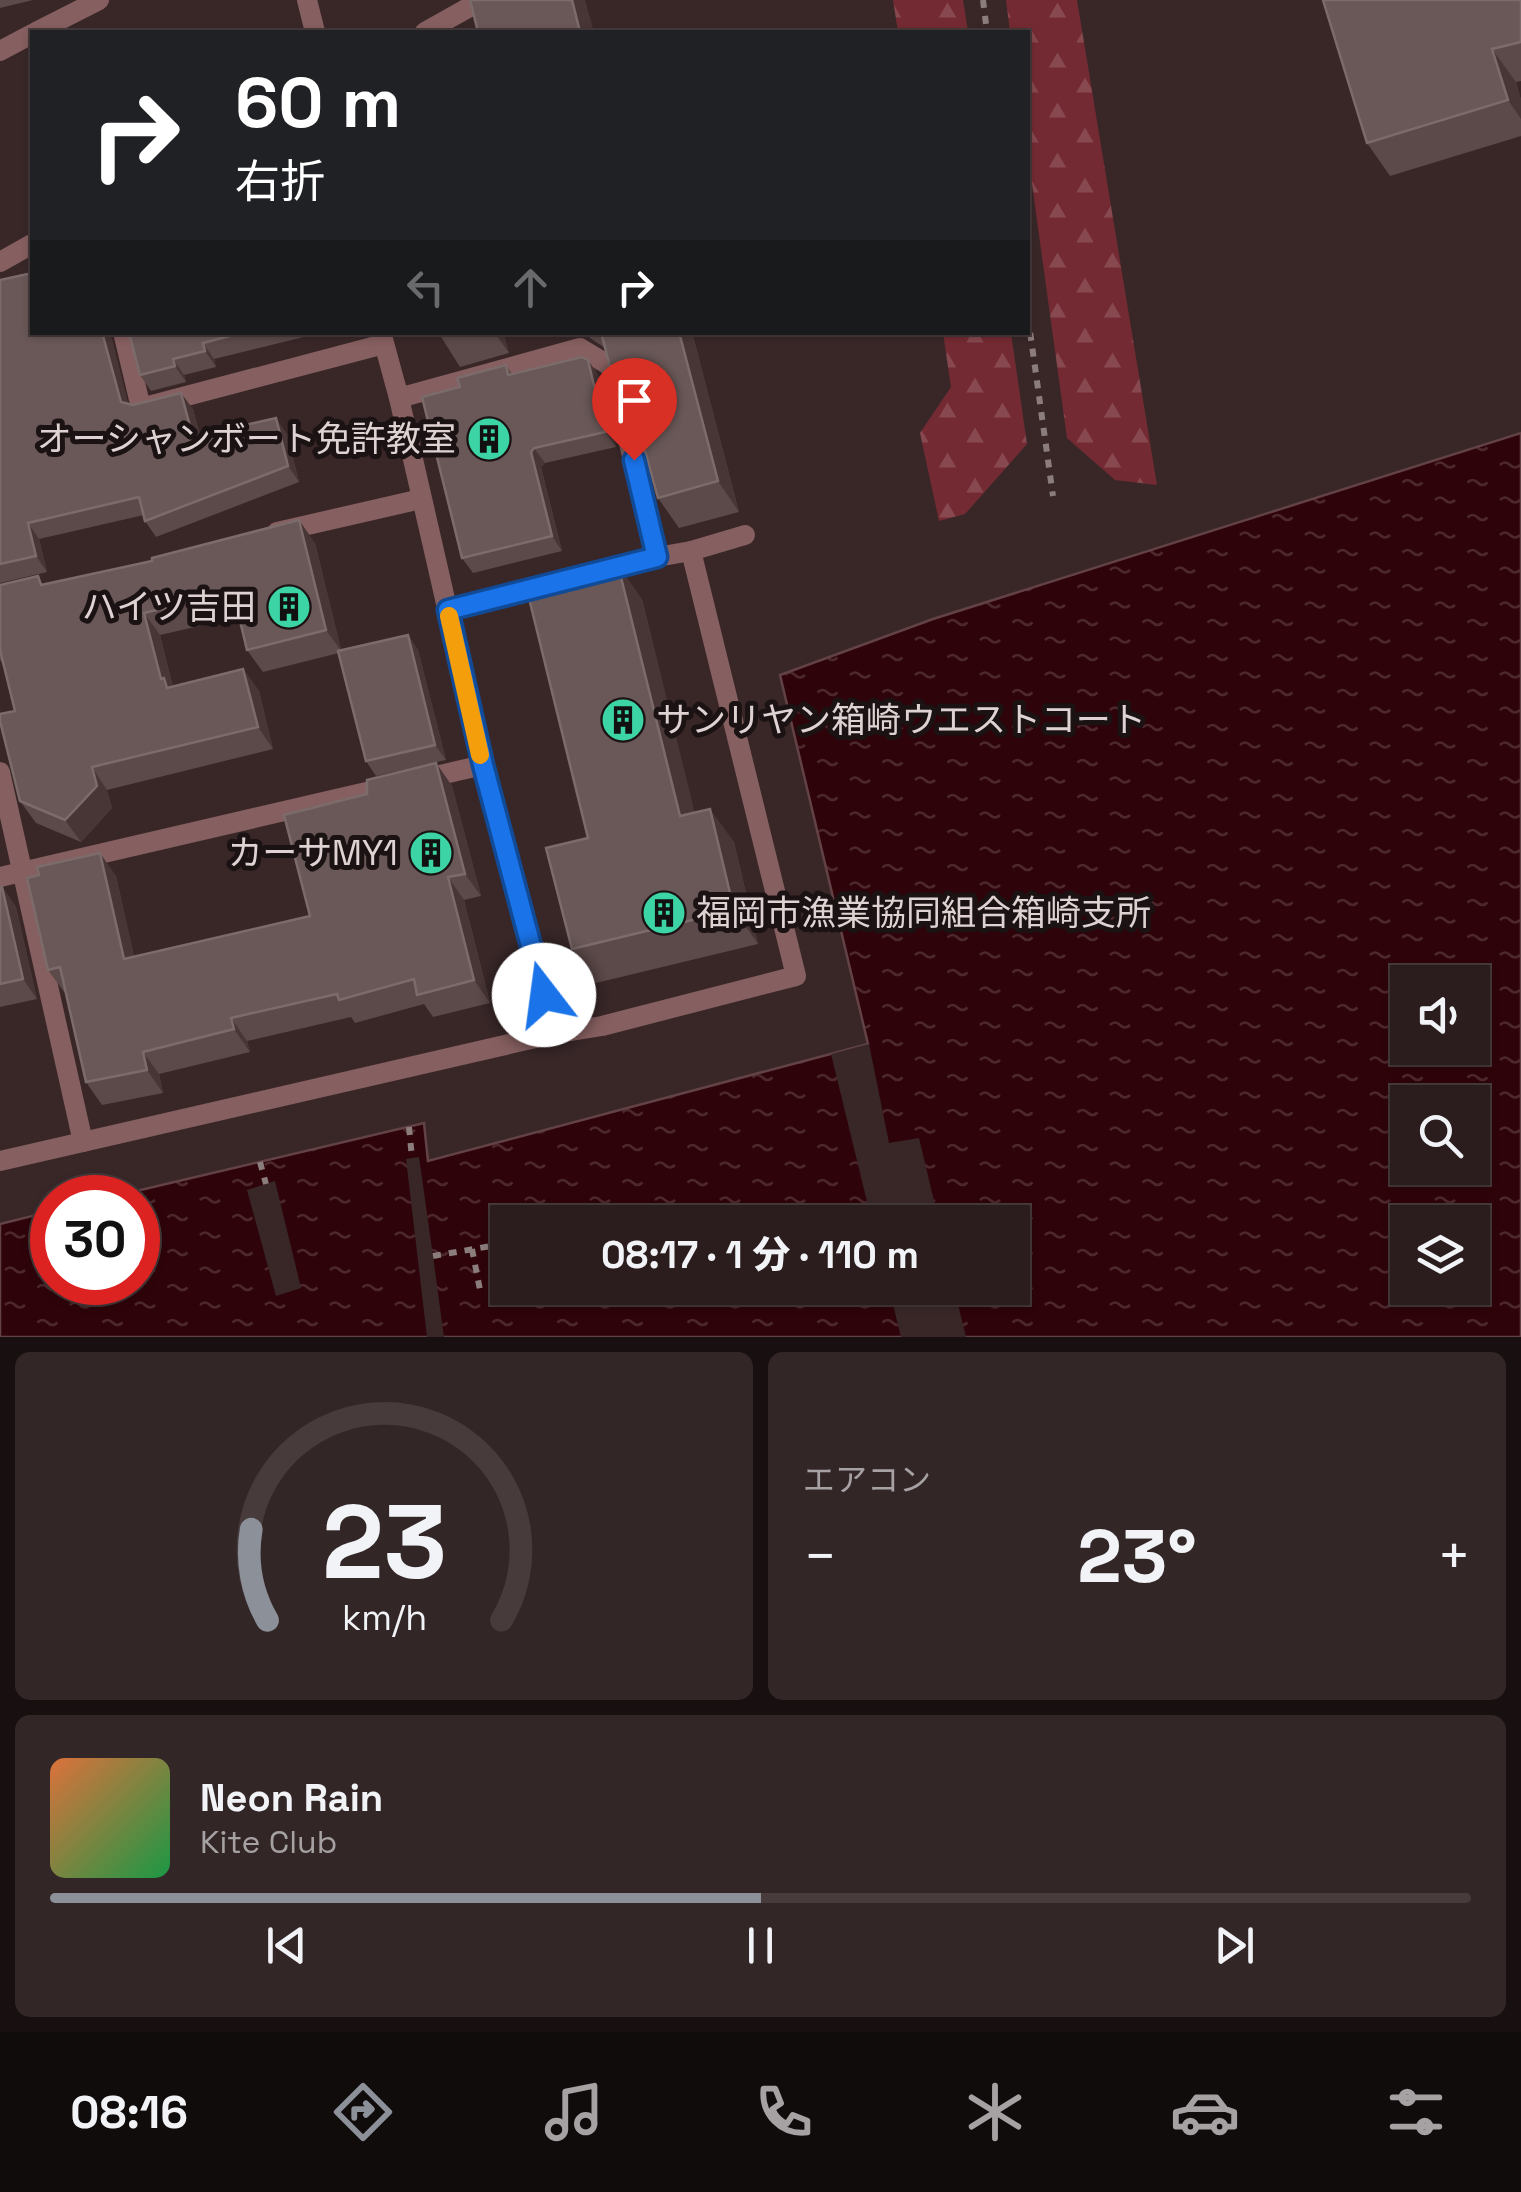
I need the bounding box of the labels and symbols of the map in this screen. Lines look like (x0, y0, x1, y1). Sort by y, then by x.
pin (592, 358, 677, 461)
building icon: オーシャンボート免許教室 (466, 416, 512, 462)
place label: オーシャンボート免許教室 (37, 417, 456, 461)
building icon: ハイツ吉田 (266, 584, 312, 630)
place label: ハイツ吉田 (82, 585, 256, 629)
building icon: サンリヤン箱崎ウエストコート (600, 697, 646, 743)
place label: サンリヤン箱崎ウエストコート (656, 698, 1146, 742)
building icon: カーサMY1 (408, 830, 454, 876)
place label: カーサMY1 (227, 831, 398, 875)
building icon: 福岡市漁業協同組合箱崎支所 (641, 890, 687, 936)
place label: 福岡市漁業協同組合箱崎支所 (696, 891, 1151, 935)
position arrow (492, 943, 596, 1047)
speed limit sign: 30 (30, 1175, 160, 1305)

